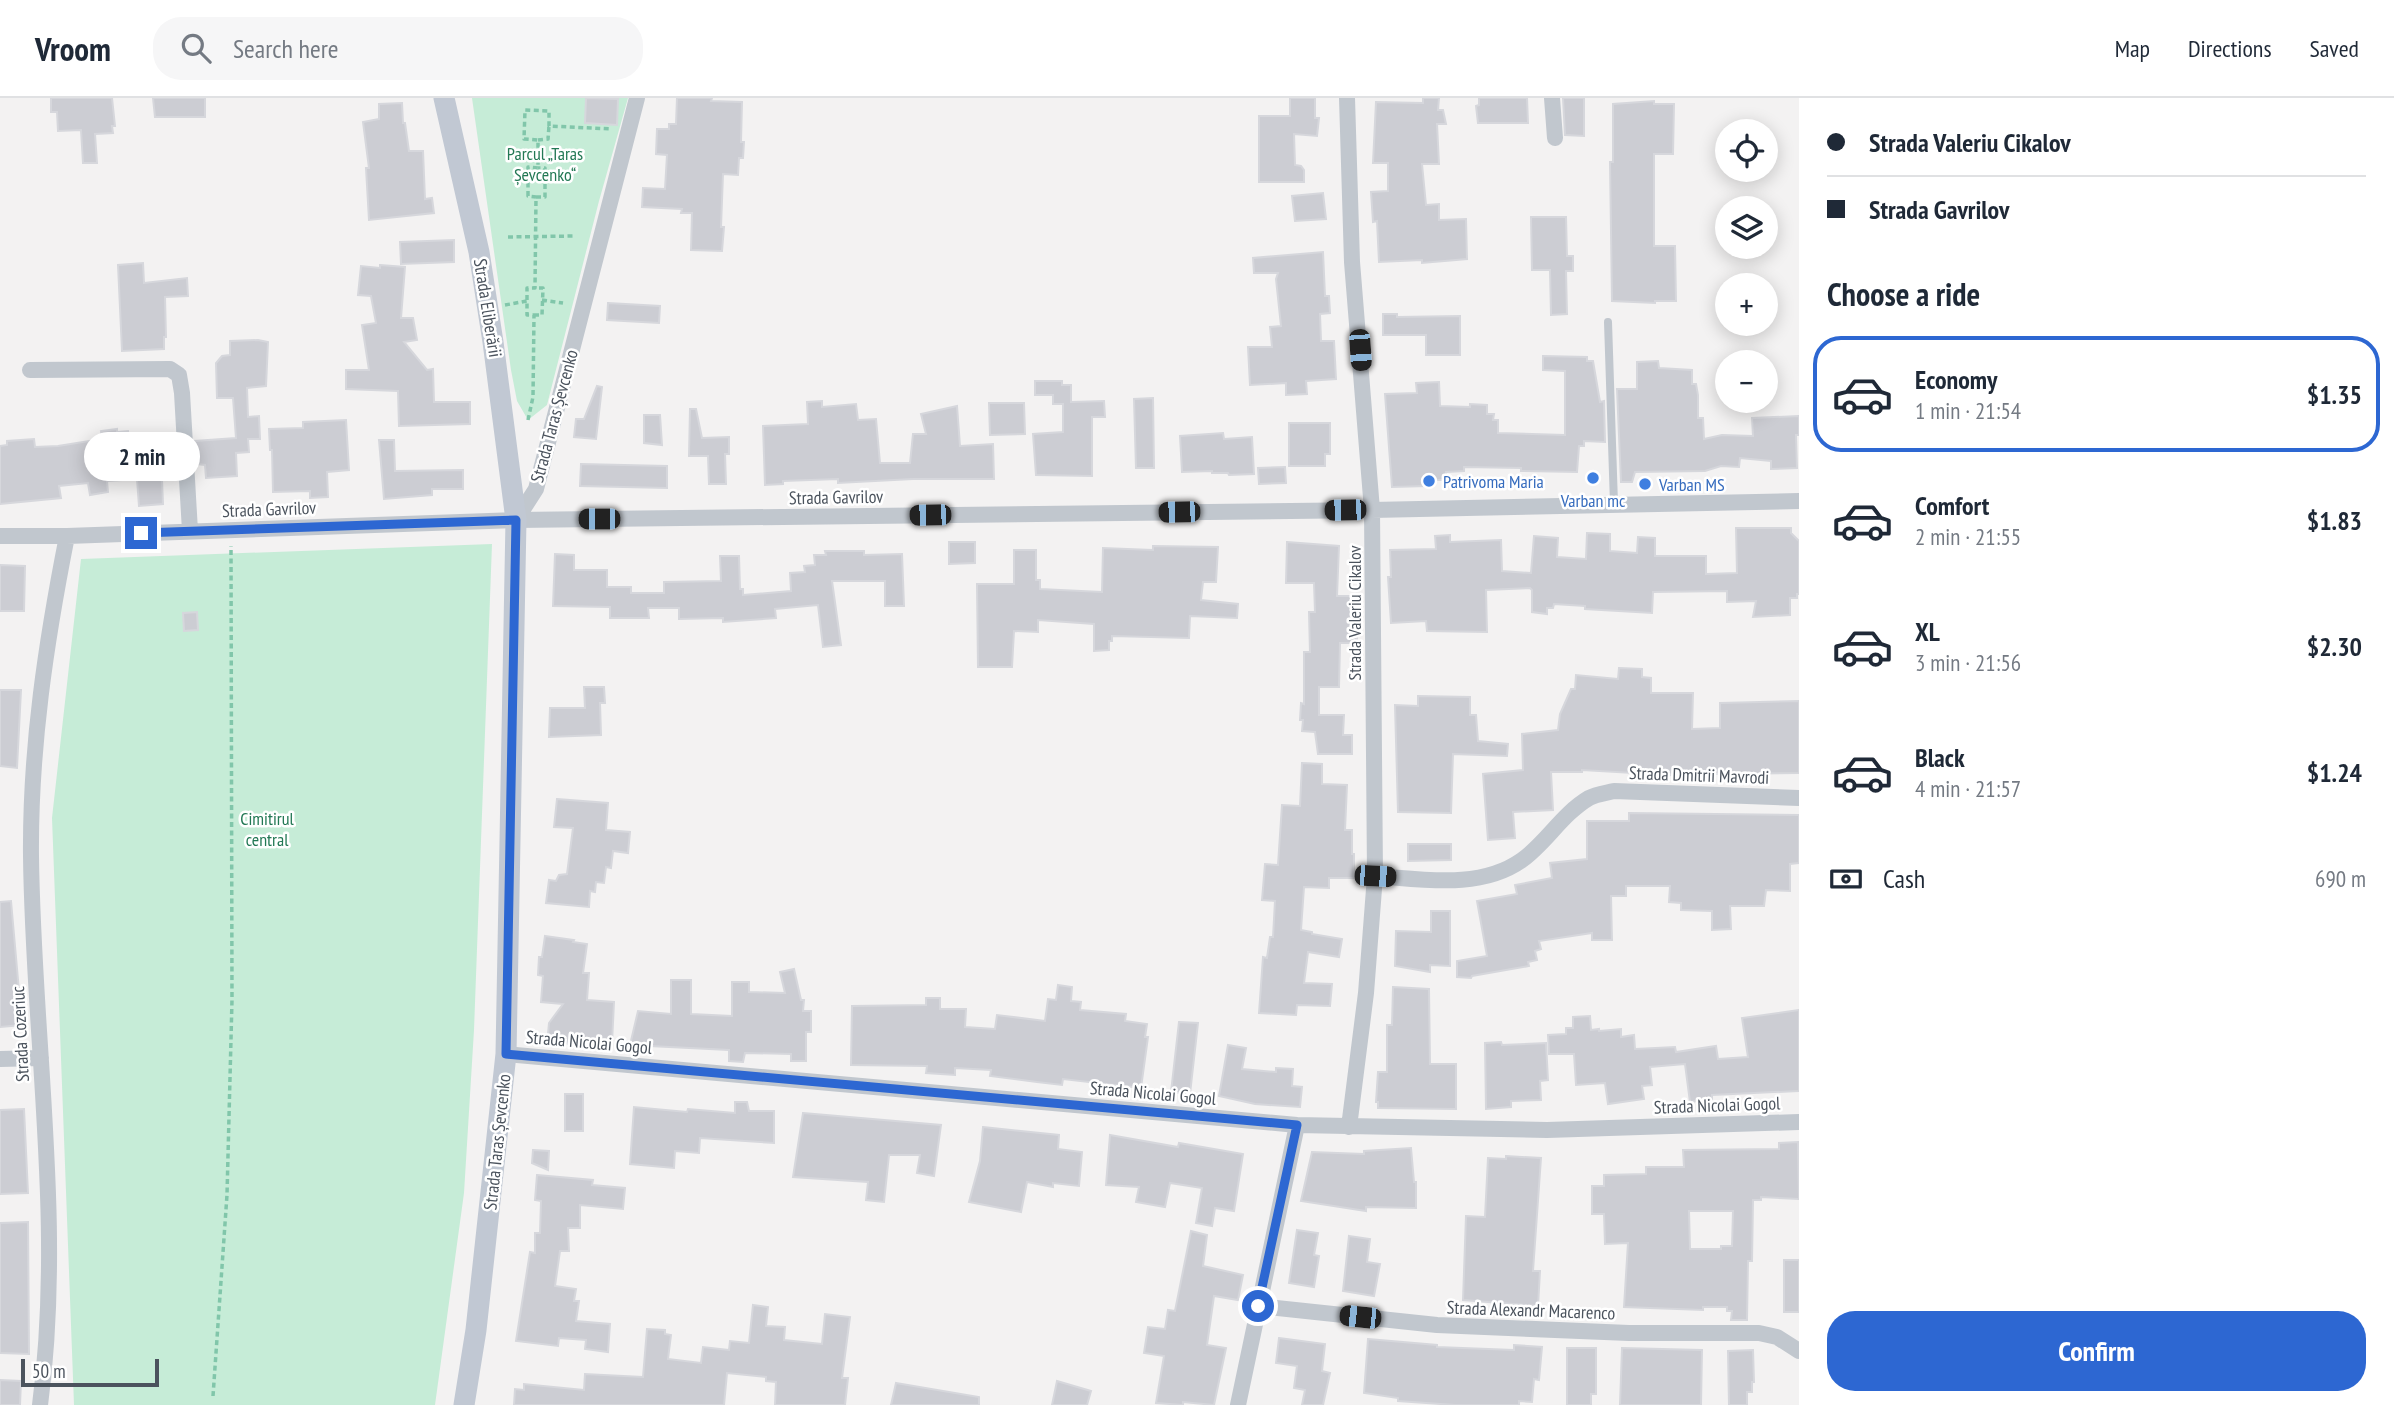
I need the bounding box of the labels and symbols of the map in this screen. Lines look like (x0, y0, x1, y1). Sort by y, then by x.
park label: Parcul „Taras Șevcenko“ (507, 142, 583, 186)
street label: Strada Eliberării (469, 257, 507, 359)
car (1349, 328, 1372, 372)
street label: Strada Taras Șevcenko (525, 347, 583, 485)
callout: 2 min (83, 432, 199, 480)
place label: Patrivoma Maria (1443, 470, 1544, 493)
marker: Varban mc (1585, 470, 1601, 486)
marker: Patrivoma Maria (1421, 473, 1437, 489)
place label: Varban MS (1658, 473, 1725, 496)
marker: Varban MS (1637, 476, 1653, 492)
street label: Strada Gavrilov (789, 485, 883, 509)
place label: Varban mc (1560, 489, 1626, 512)
street label: Strada Gavrilov (222, 496, 317, 522)
car (1324, 499, 1367, 521)
car (1158, 501, 1201, 523)
car (909, 504, 952, 526)
car (579, 509, 621, 530)
route end (125, 517, 157, 549)
street label: Strada Valeriu Cikalov (1343, 545, 1366, 681)
street label: Strada Dmitrii Mavrodi (1629, 761, 1769, 789)
park label: Cimitirul central (240, 807, 295, 851)
car (1354, 864, 1397, 888)
street label: Strada Cozeriuc (6, 985, 34, 1082)
street label: Strada Nicolai Gogol (525, 1025, 654, 1059)
street label: Strada Taras Șevcenko (478, 1073, 516, 1211)
street label: Strada Nicolai Gogol (1089, 1076, 1218, 1110)
street label: Strada Nicolai Gogol (1653, 1091, 1781, 1119)
route start (1242, 1290, 1274, 1322)
street label: Strada Alexandr Macarenco (1446, 1296, 1616, 1324)
car (1339, 1304, 1382, 1330)
scale bar (21, 1356, 159, 1388)

